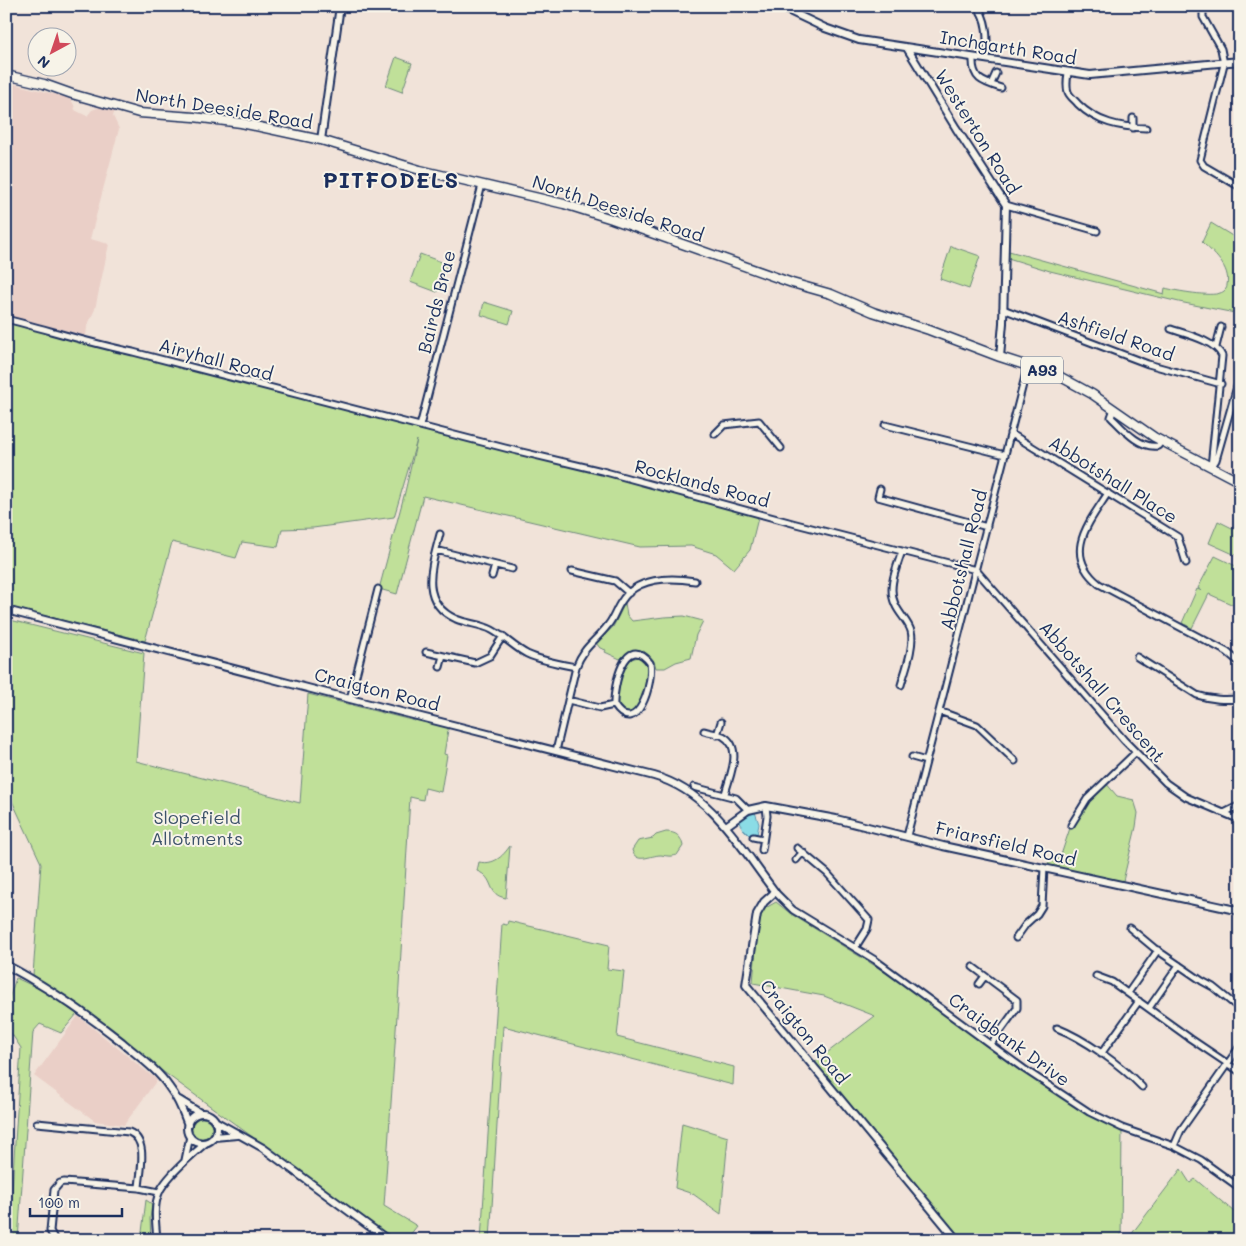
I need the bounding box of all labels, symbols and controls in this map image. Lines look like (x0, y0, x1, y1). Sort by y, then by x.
street label: Inchgarth Road (938, 24, 1078, 70)
north arrow (28, 28, 78, 78)
text: N (33, 52, 54, 73)
street label: Westerton Road (930, 64, 1026, 198)
street label: North Deeside Road (134, 82, 314, 134)
district label: PITFODELS (323, 165, 459, 194)
street label: North Deeside Road (530, 169, 707, 247)
street label: Bairds Brae (412, 248, 460, 356)
street label: Ashfield Road (1055, 304, 1178, 366)
street label: Airyhall Road (156, 332, 276, 386)
road number: A93 (1021, 356, 1063, 384)
street label: Abbotshall Place (1045, 430, 1182, 528)
street label: Rocklands Road (632, 453, 772, 513)
street label: Abbotshall Road (934, 487, 992, 632)
street label: Abbotshall Crescent (1035, 615, 1171, 767)
street label: Craigton Road (312, 662, 442, 716)
park label: Slopefield Allotments (151, 805, 243, 850)
street label: Friarsfield Road (933, 815, 1079, 871)
street label: Craigton Road (755, 974, 854, 1089)
street label: Craigbank Drive (944, 987, 1075, 1091)
scale bar (30, 1186, 122, 1218)
text: 100 m (38, 1192, 80, 1212)

